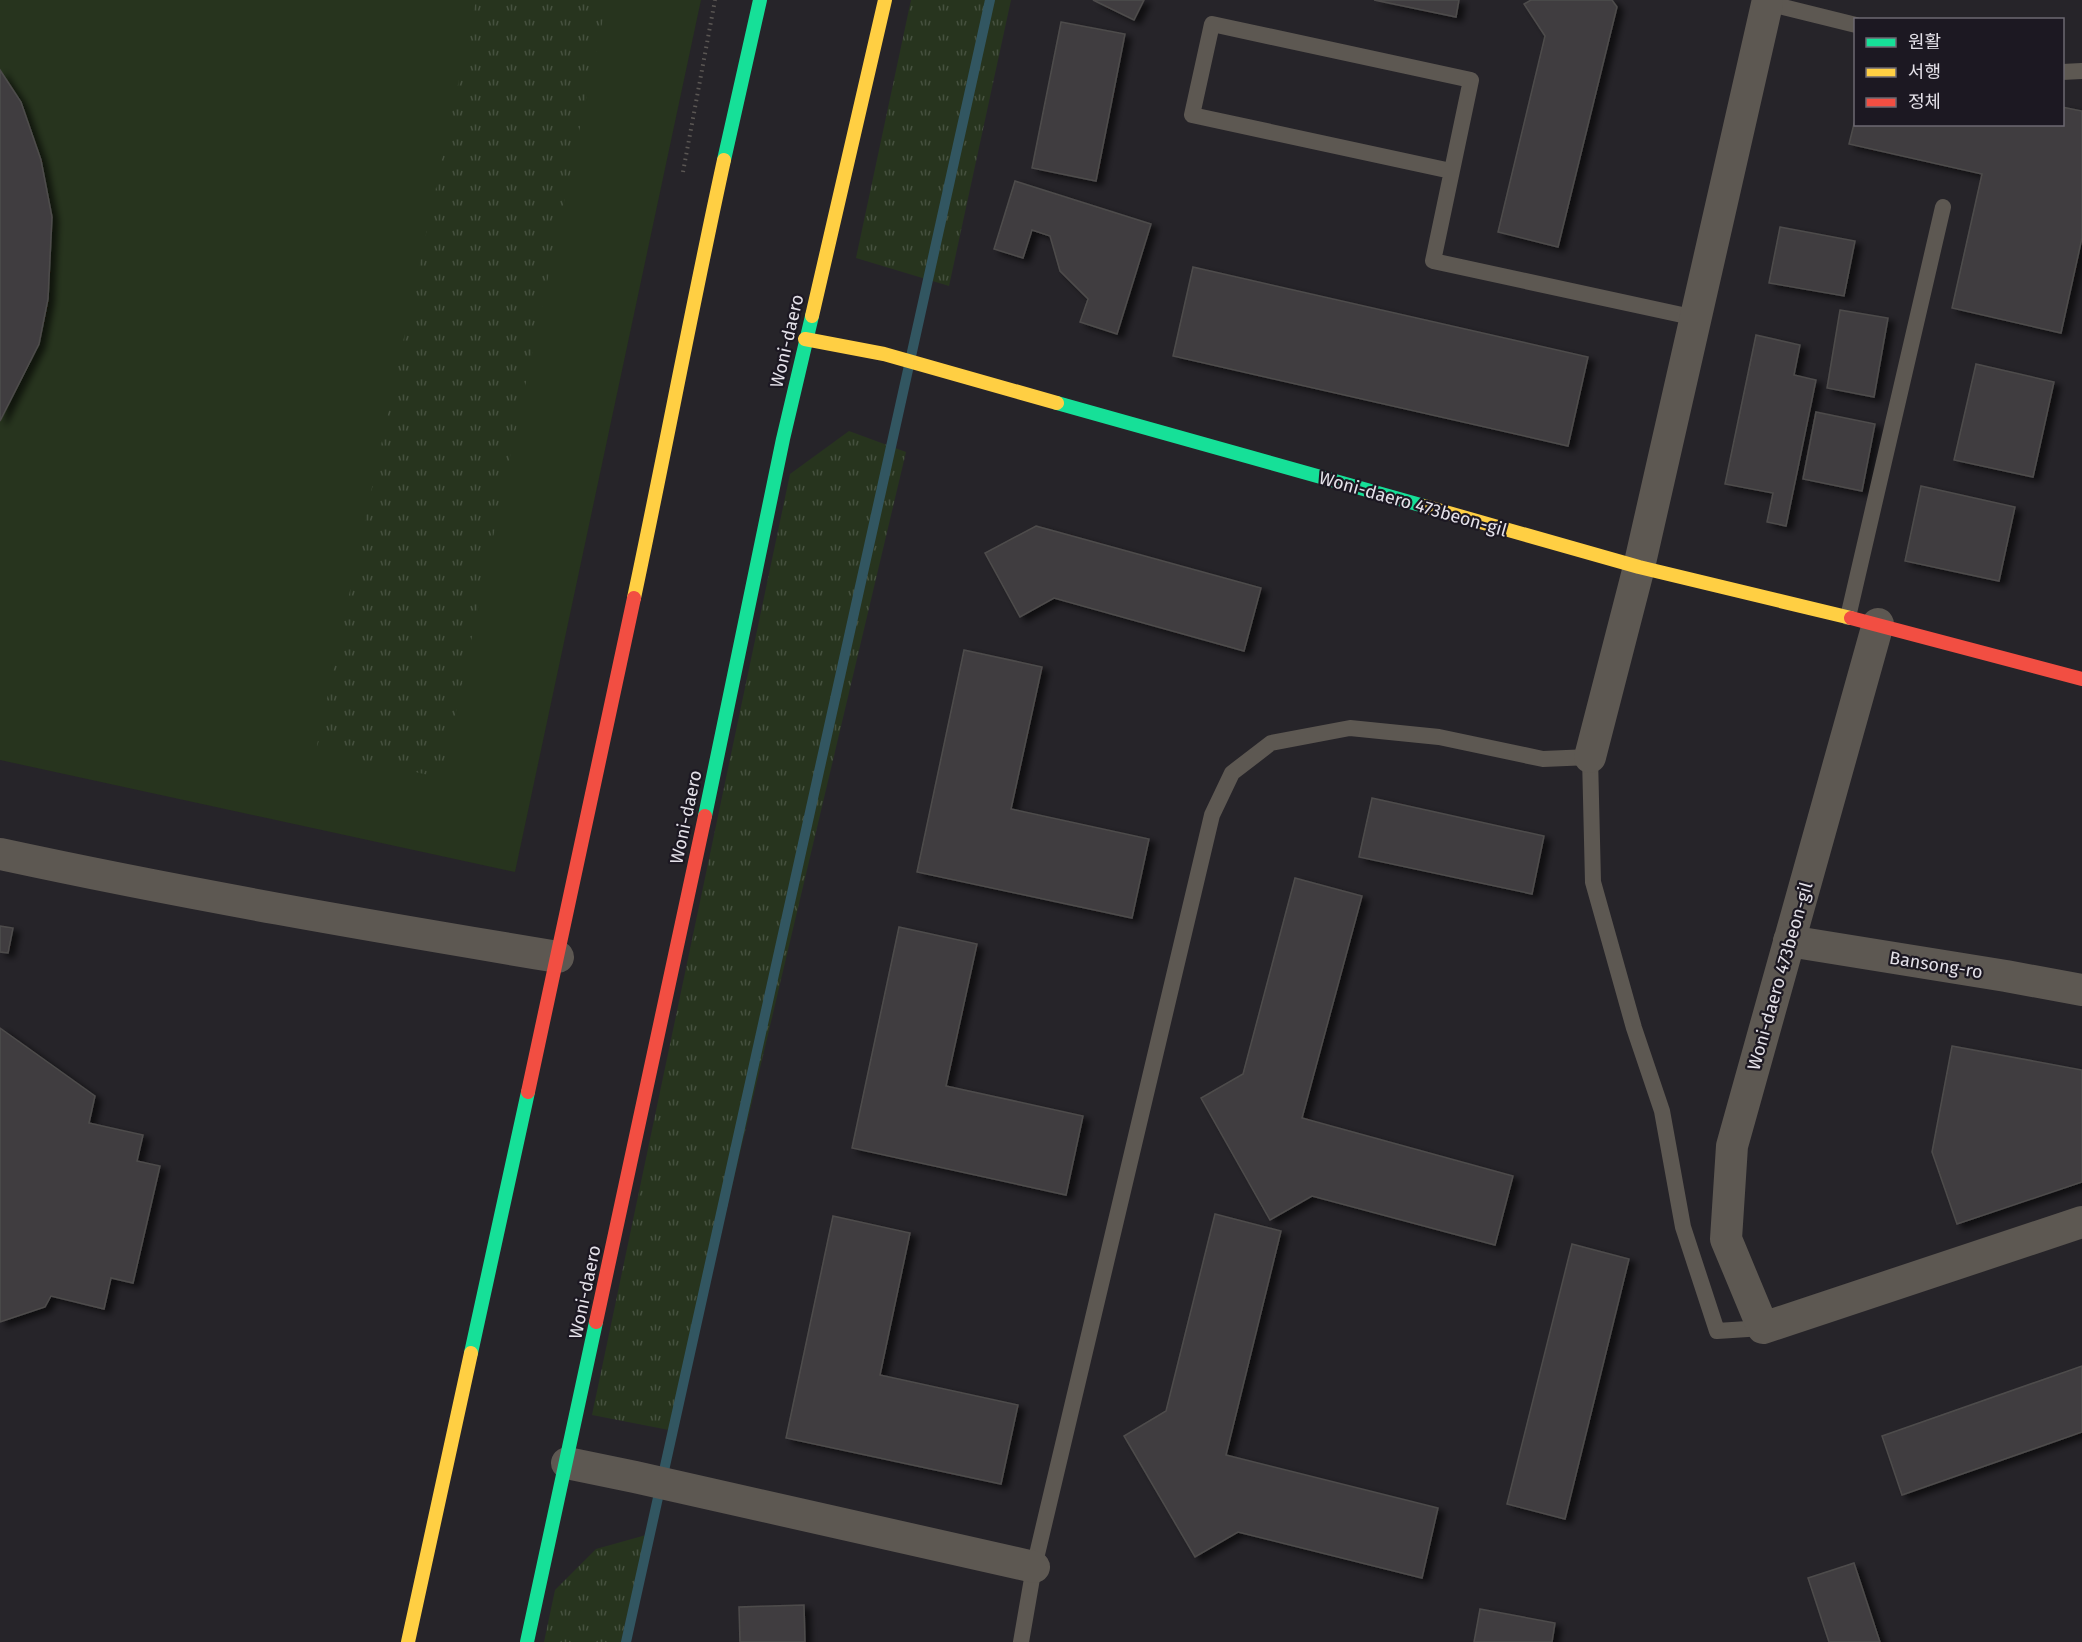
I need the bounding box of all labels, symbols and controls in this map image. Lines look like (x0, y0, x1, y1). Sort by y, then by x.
legend (1854, 18, 2064, 126)
text: 원활 (1908, 31, 1941, 53)
text: 서행 (1908, 61, 1941, 83)
text: 정체 (1908, 91, 1941, 113)
street label: Woni-daero (766, 292, 808, 390)
street label: Woni-daero 473beon-gil (1316, 467, 1510, 541)
street label: Woni-daero (665, 768, 707, 866)
street label: Woni-daero 473beon-gil (1743, 879, 1817, 1073)
street label: Bansong-ro (1888, 947, 1984, 983)
street label: Woni-daero (564, 1243, 606, 1341)

